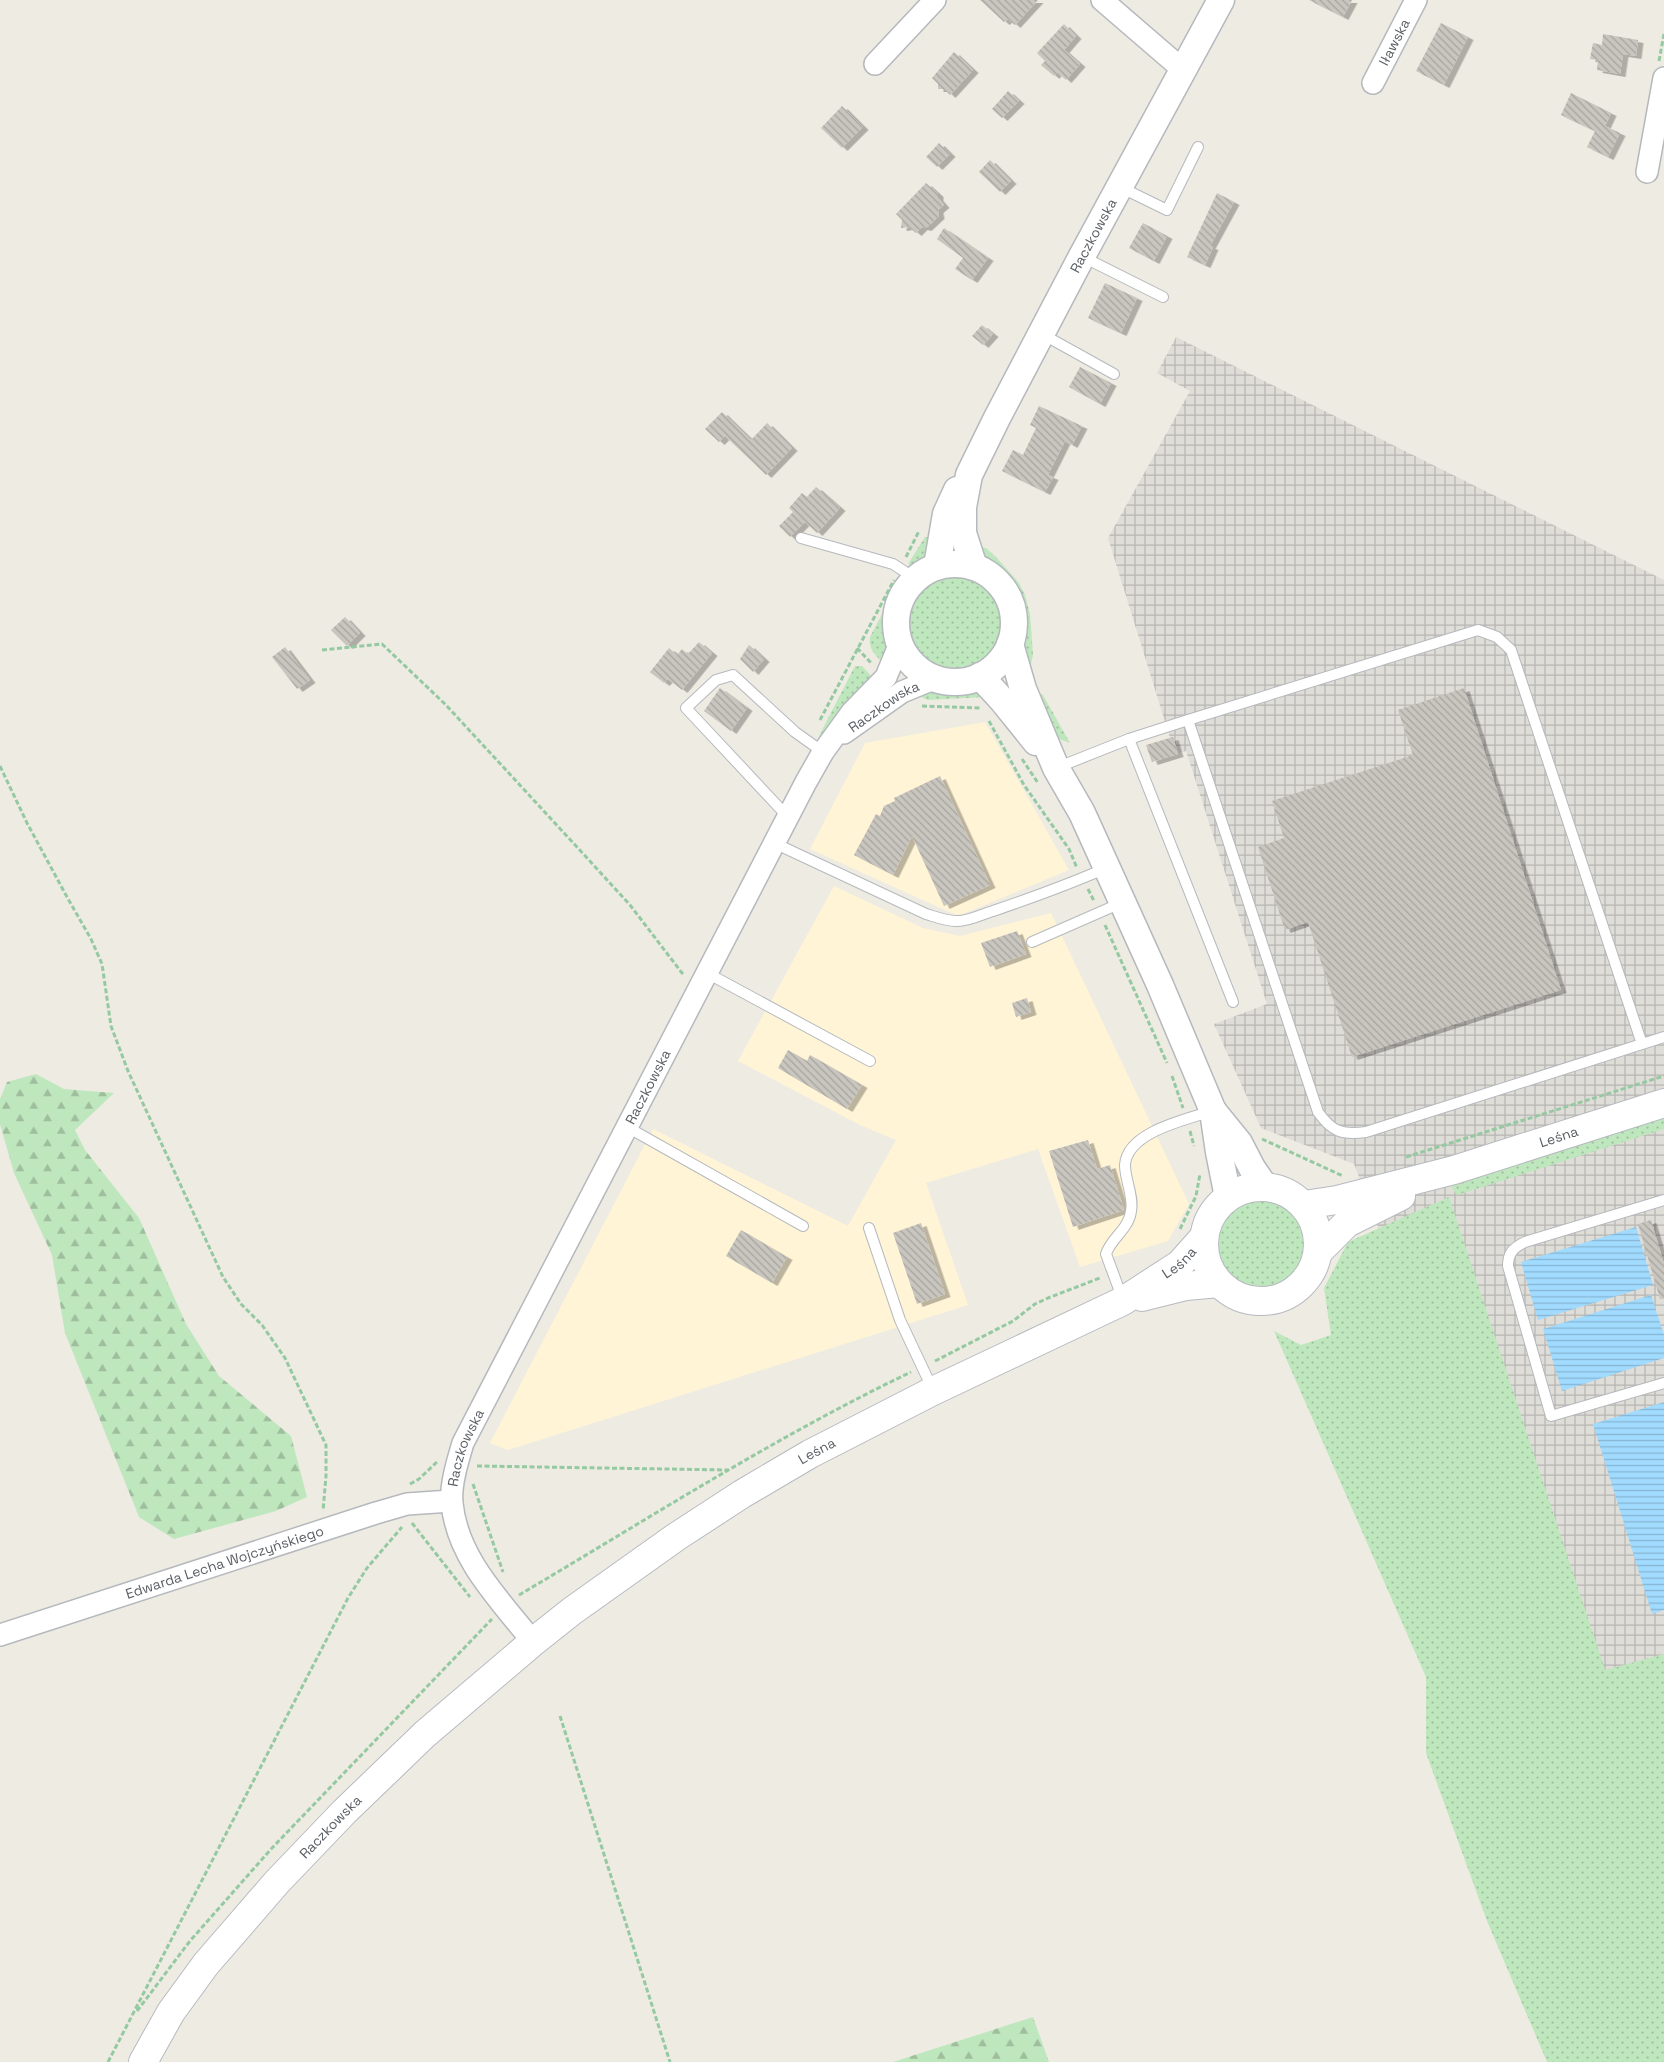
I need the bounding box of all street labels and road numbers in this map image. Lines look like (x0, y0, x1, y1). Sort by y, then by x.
street label: Iławska (1375, 16, 1414, 69)
street label: Raczkowska (1066, 195, 1121, 276)
street label: Raczkowska (845, 677, 922, 736)
street label: Raczkowska (621, 1046, 675, 1127)
street label: Leśna (1537, 1122, 1580, 1151)
street label: Leśna (1158, 1243, 1200, 1282)
street label: Raczkowska (443, 1406, 488, 1488)
street label: Leśna (795, 1433, 839, 1468)
street label: Edwarda Lecha Wojczyńskiego (123, 1522, 326, 1603)
street label: Raczkowska (295, 1791, 365, 1862)

